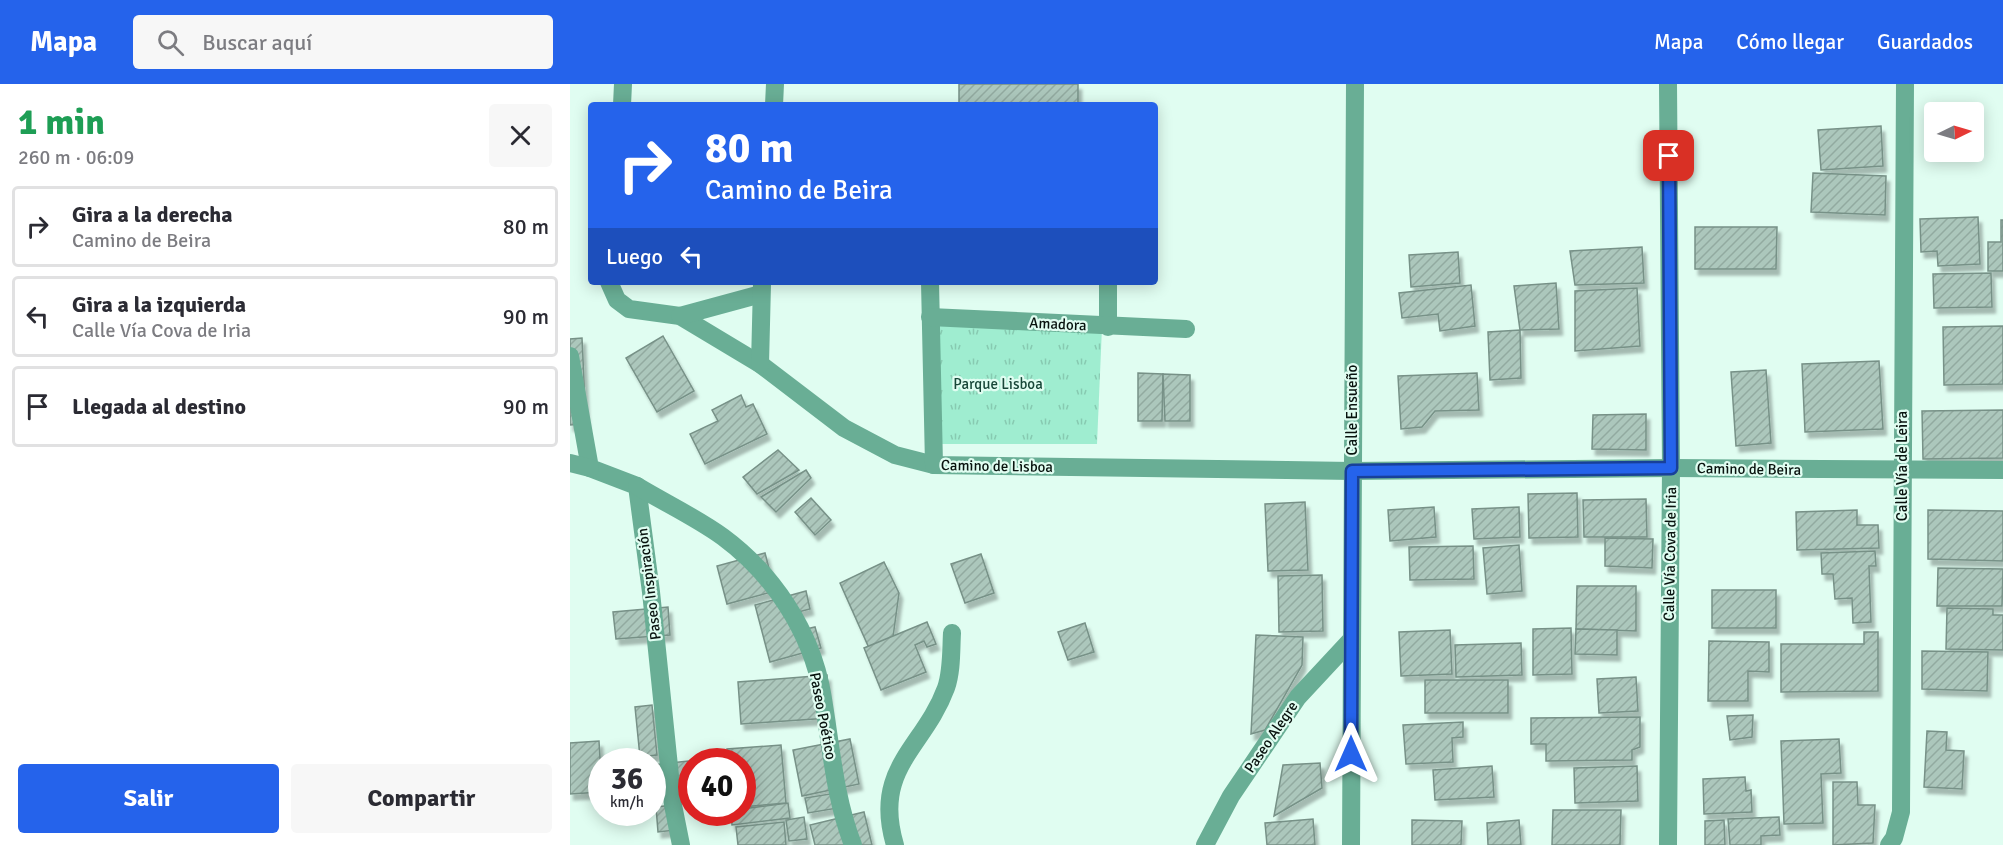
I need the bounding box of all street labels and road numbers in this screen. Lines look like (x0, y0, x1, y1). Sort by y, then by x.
street label: Amadora (1029, 314, 1087, 334)
street label: Calle Ensueño (1343, 364, 1361, 455)
street label: Calle Vía de Leira (1893, 411, 1911, 521)
street label: Camino de Lisboa (941, 456, 1053, 476)
street label: Camino de Beira (1697, 459, 1801, 479)
street label: Calle Vía Cova de Iria (1660, 487, 1680, 621)
street label: Paseo Inspiración (633, 527, 665, 641)
street label: Paseo Poético (806, 671, 840, 761)
street label: Paseo Alegre (1240, 698, 1302, 776)

